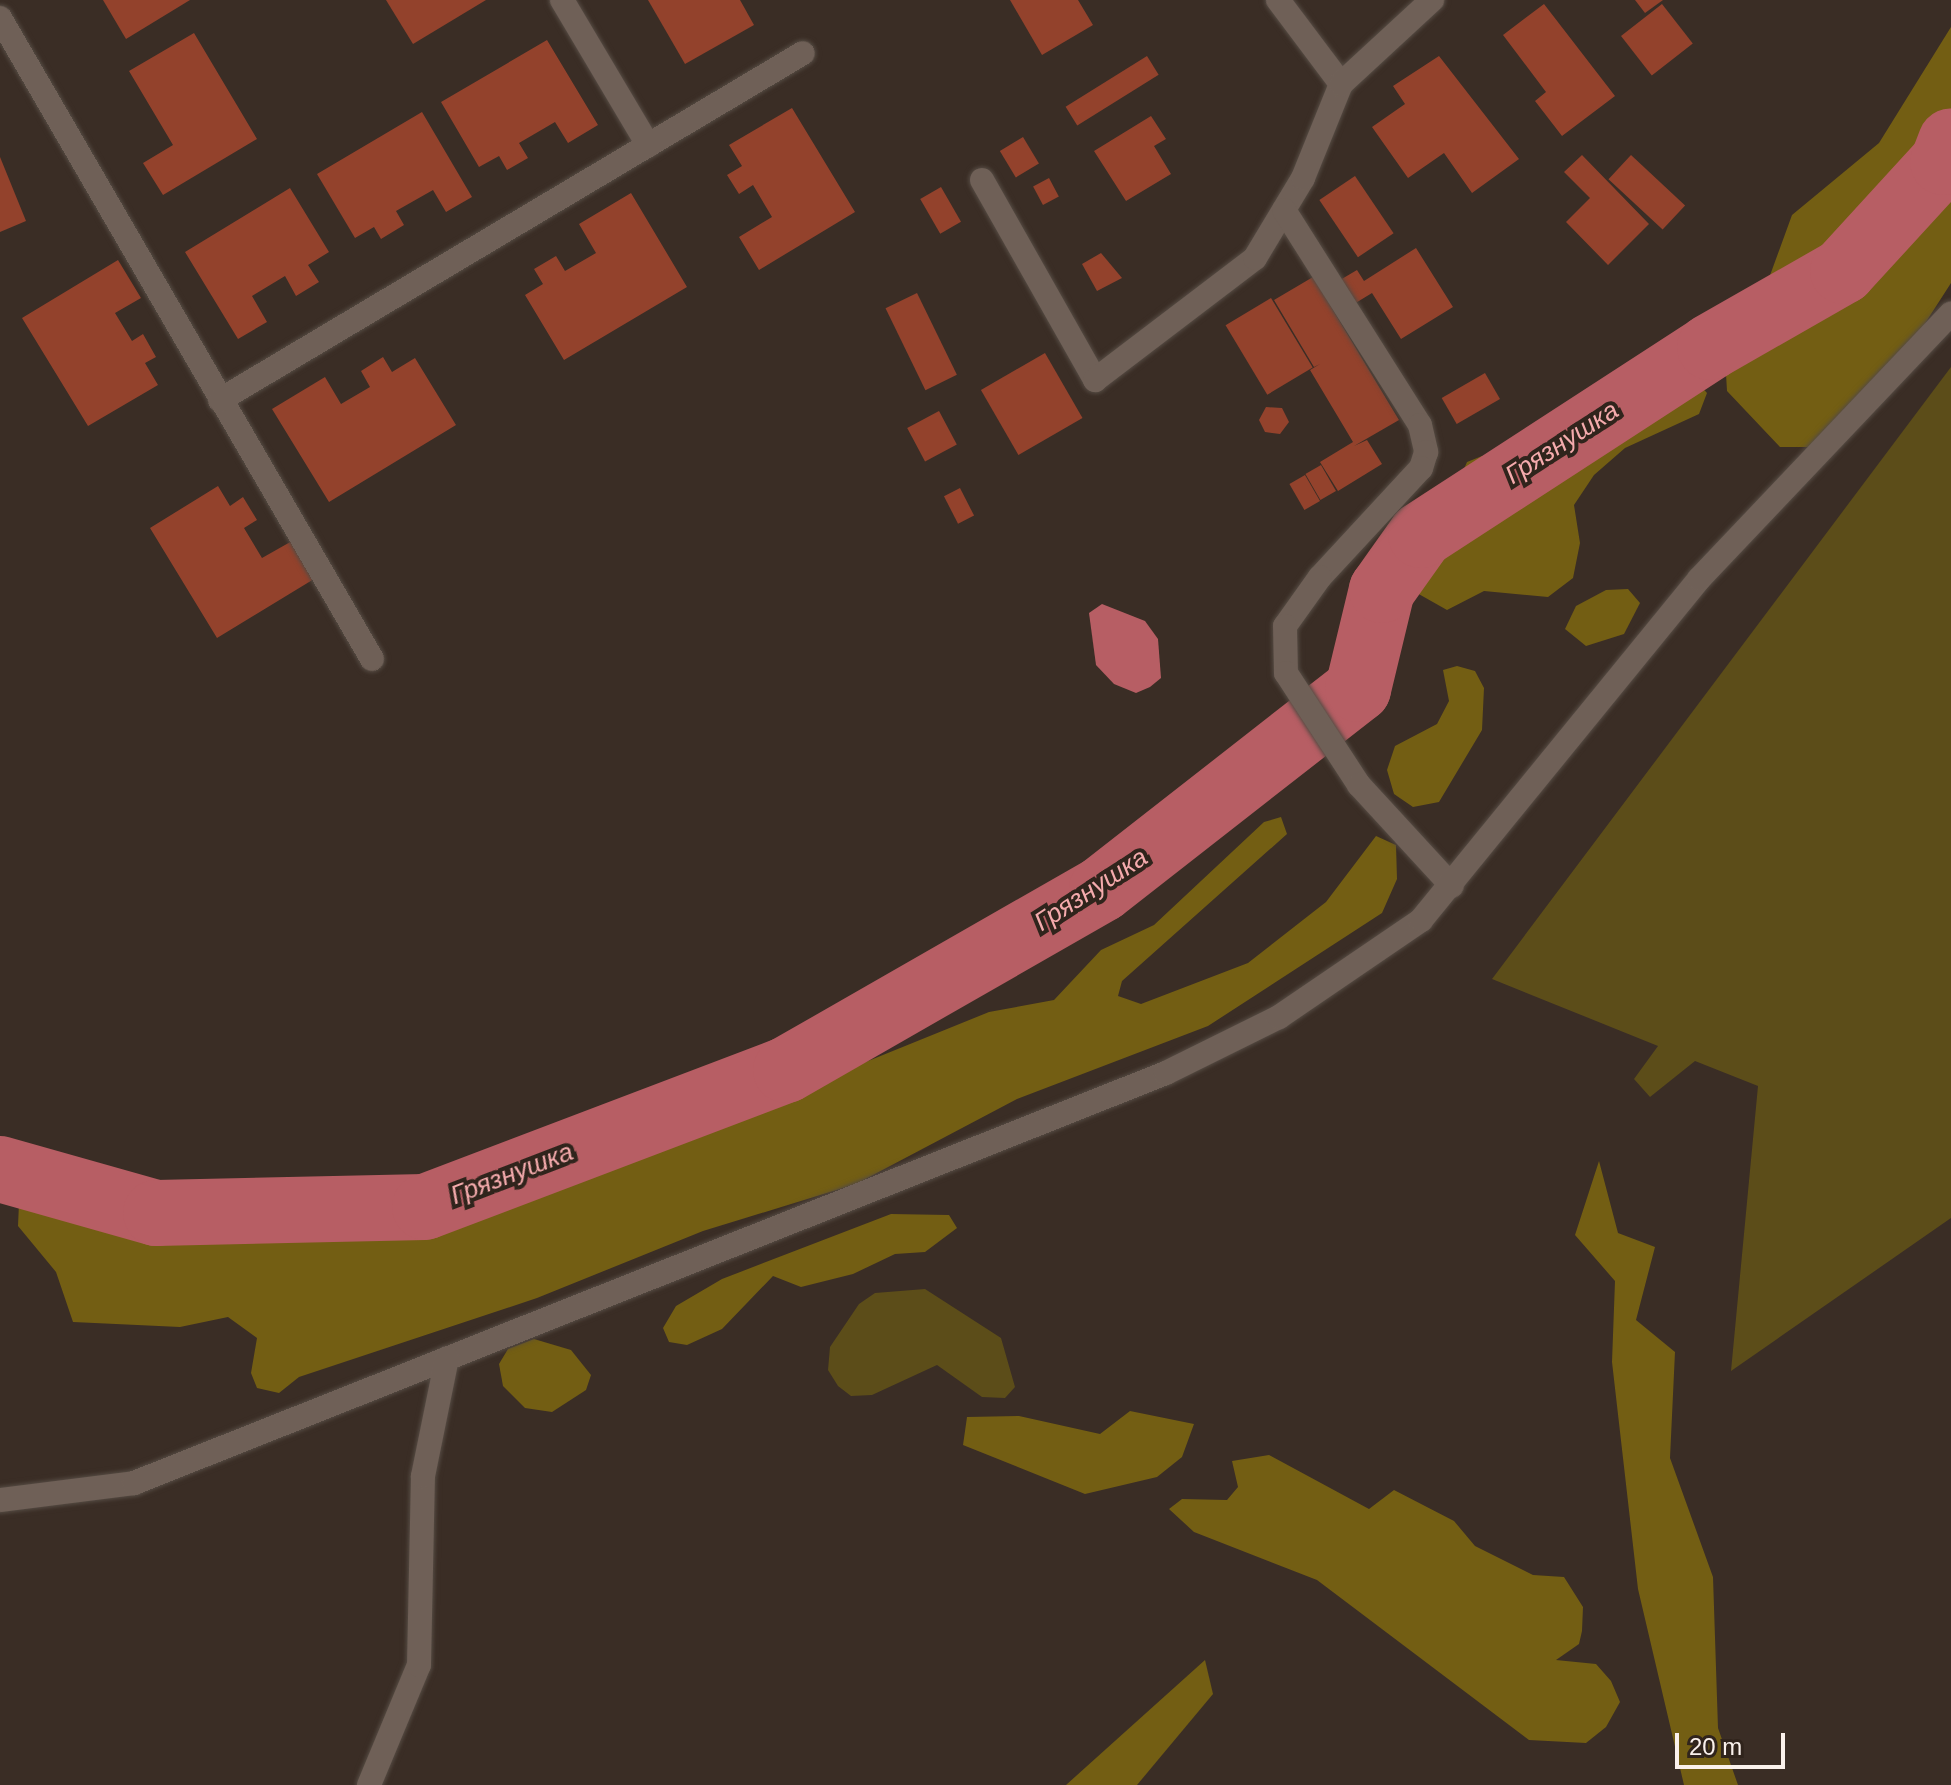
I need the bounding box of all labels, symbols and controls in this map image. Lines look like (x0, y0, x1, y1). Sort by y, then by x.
water label: Грязнушка (1500, 395, 1624, 491)
water label: Грязнушка (1029, 842, 1153, 938)
water label: Грязнушка (446, 1136, 578, 1212)
scale bar (1679, 1717, 1789, 1767)
text: 20 m (1689, 1733, 1742, 1760)

